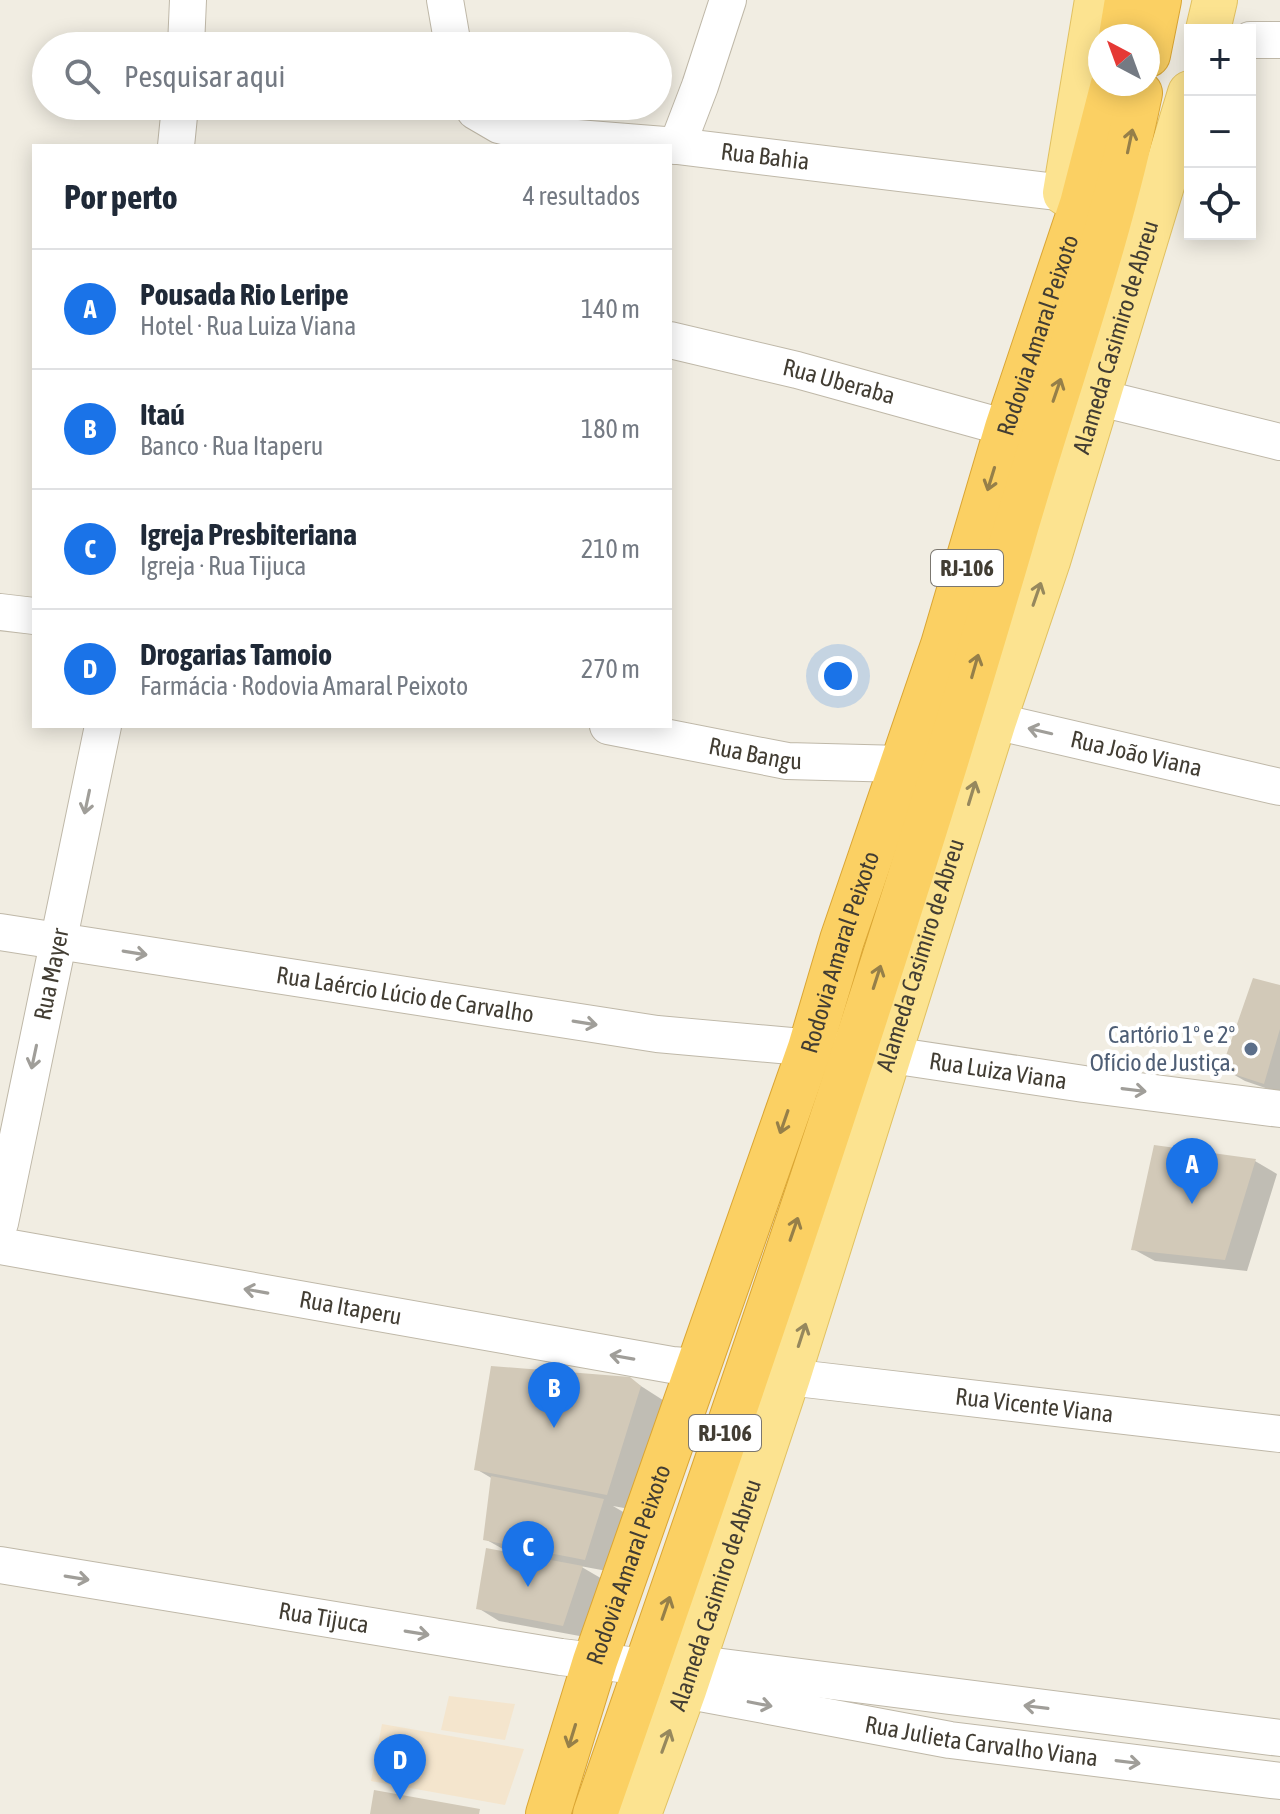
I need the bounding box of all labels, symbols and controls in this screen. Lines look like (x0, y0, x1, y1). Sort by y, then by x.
north arrow (1088, 24, 1160, 96)
map controls (1184, 24, 1256, 240)
button: + (1184, 24, 1256, 96)
search box (32, 32, 672, 120)
icon: search (60, 54, 104, 98)
text: Pesquisar aqui (124, 59, 285, 93)
button: − (1184, 96, 1256, 168)
one-way arrow (1124, 128, 1139, 154)
street label: Rua Bahia (719, 137, 811, 175)
button: locate (1184, 168, 1256, 240)
text: Por perto (64, 177, 178, 216)
text: 4 resultados (523, 181, 640, 211)
street label: Alameda Casimiro de Abreu (1067, 217, 1163, 457)
street label: Rodovia Amaral Peixoto (991, 231, 1084, 439)
text: Pousada Rio Leripe (140, 277, 349, 311)
text: A (84, 294, 96, 324)
text: 140 m (581, 294, 640, 324)
text: Hotel · Rua Luiza Viana (140, 311, 356, 341)
street label: Rua Uberaba (780, 353, 898, 409)
one-way arrow (1051, 378, 1066, 403)
text: Itaú (140, 397, 185, 431)
text: B (84, 414, 96, 444)
text: 180 m (581, 414, 640, 444)
text: Banco · Rua Itaperu (140, 431, 323, 461)
one-way arrow (982, 467, 997, 492)
text: Igreja Presbiteriana (140, 517, 357, 551)
text: C (84, 534, 96, 564)
text: 210 m (581, 534, 640, 564)
road number: RJ-106 (931, 550, 1003, 586)
text: Igreja · Rua Tijuca (140, 551, 306, 581)
one-way arrow (1031, 582, 1046, 607)
text: Drogarias Tamoio (140, 637, 332, 671)
one-way arrow (968, 653, 983, 679)
text: D (83, 654, 97, 684)
text: 270 m (581, 654, 640, 684)
your location (818, 656, 858, 696)
text: Farmácia · Rodovia Amaral Peixoto (140, 671, 468, 701)
one-way arrow (1028, 723, 1054, 738)
street label: Rua João Viana (1068, 725, 1205, 782)
street label: Rua Bangu (706, 732, 802, 774)
one-way arrow (966, 781, 980, 806)
one-way arrow (79, 789, 94, 815)
street label: Alameda Casimiro de Abreu (871, 835, 969, 1074)
street label: Rodovia Amaral Peixoto (795, 848, 884, 1056)
street label: Rua Mayer (28, 925, 74, 1022)
one-way arrow (121, 946, 147, 961)
street label: Rua Laércio Lúcio de Carvalho (275, 961, 536, 1028)
one-way arrow (871, 965, 886, 990)
one-way arrow (572, 1016, 597, 1031)
place label: Cartório 1º e 2º Ofício de Justiça. (1090, 1021, 1235, 1076)
marker: Cartório 1º e 2º Ofício de Justiça. (1242, 1040, 1260, 1058)
one-way arrow (26, 1044, 41, 1069)
street label: Rua Luiza Viana (927, 1047, 1069, 1094)
one-way arrow (1121, 1083, 1146, 1098)
one-way arrow (776, 1109, 791, 1134)
pin: A (1166, 1138, 1218, 1204)
one-way arrow (787, 1216, 802, 1241)
one-way arrow (244, 1283, 269, 1298)
street label: Rua Itaperu (297, 1285, 404, 1330)
one-way arrow (795, 1322, 810, 1347)
one-way arrow (610, 1348, 636, 1363)
pin: B (528, 1362, 580, 1428)
street label: Rua Vicente Viana (954, 1382, 1115, 1428)
road number: RJ-106 (689, 1415, 761, 1451)
street label: Rodovia Amaral Peixoto (581, 1461, 676, 1668)
street label: Alameda Casimiro de Abreu (664, 1476, 766, 1714)
pin: C (502, 1521, 554, 1587)
one-way arrow (64, 1571, 89, 1586)
one-way arrow (660, 1596, 675, 1621)
street label: Rua Tijuca (277, 1597, 371, 1638)
one-way arrow (403, 1626, 429, 1641)
one-way arrow (747, 1698, 773, 1713)
one-way arrow (1023, 1700, 1050, 1715)
street label: Rua Julieta Carvalho Viana (863, 1710, 1100, 1771)
one-way arrow (564, 1722, 579, 1748)
one-way arrow (659, 1728, 674, 1753)
pin: D (374, 1734, 426, 1800)
one-way arrow (1115, 1755, 1140, 1770)

